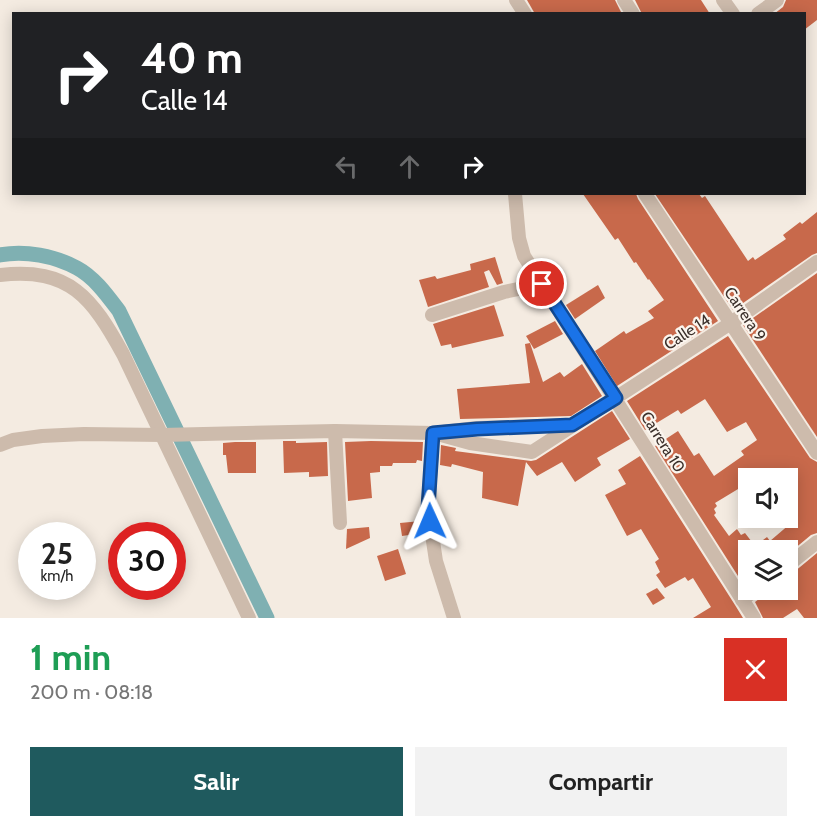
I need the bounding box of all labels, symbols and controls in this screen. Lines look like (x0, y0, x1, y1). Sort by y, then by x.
text: 40 m (141, 32, 243, 84)
icon: right (42, 36, 120, 114)
text: Calle 14 (141, 84, 228, 117)
icon: left (330, 150, 363, 183)
icon: ahead (393, 150, 426, 183)
icon: right (456, 150, 489, 183)
pin (516, 258, 567, 309)
icon: arrive (525, 267, 558, 300)
street label: Carrera 9 (720, 283, 770, 345)
street label: Calle 14 (660, 310, 714, 354)
street label: Carrera 10 (637, 408, 689, 476)
map controls (738, 468, 798, 600)
button: sound (738, 468, 798, 528)
position arrow (398, 489, 462, 553)
speed limit sign: 30 (108, 522, 186, 600)
text: 25 (41, 535, 73, 572)
button: layers (738, 540, 798, 600)
text: km/h (41, 567, 73, 585)
text: 1 min (30, 635, 111, 679)
button: close (724, 638, 787, 701)
text: 200 m · 08:18 (30, 680, 153, 704)
button: Salir (30, 747, 403, 816)
button: Compartir (415, 747, 787, 816)

